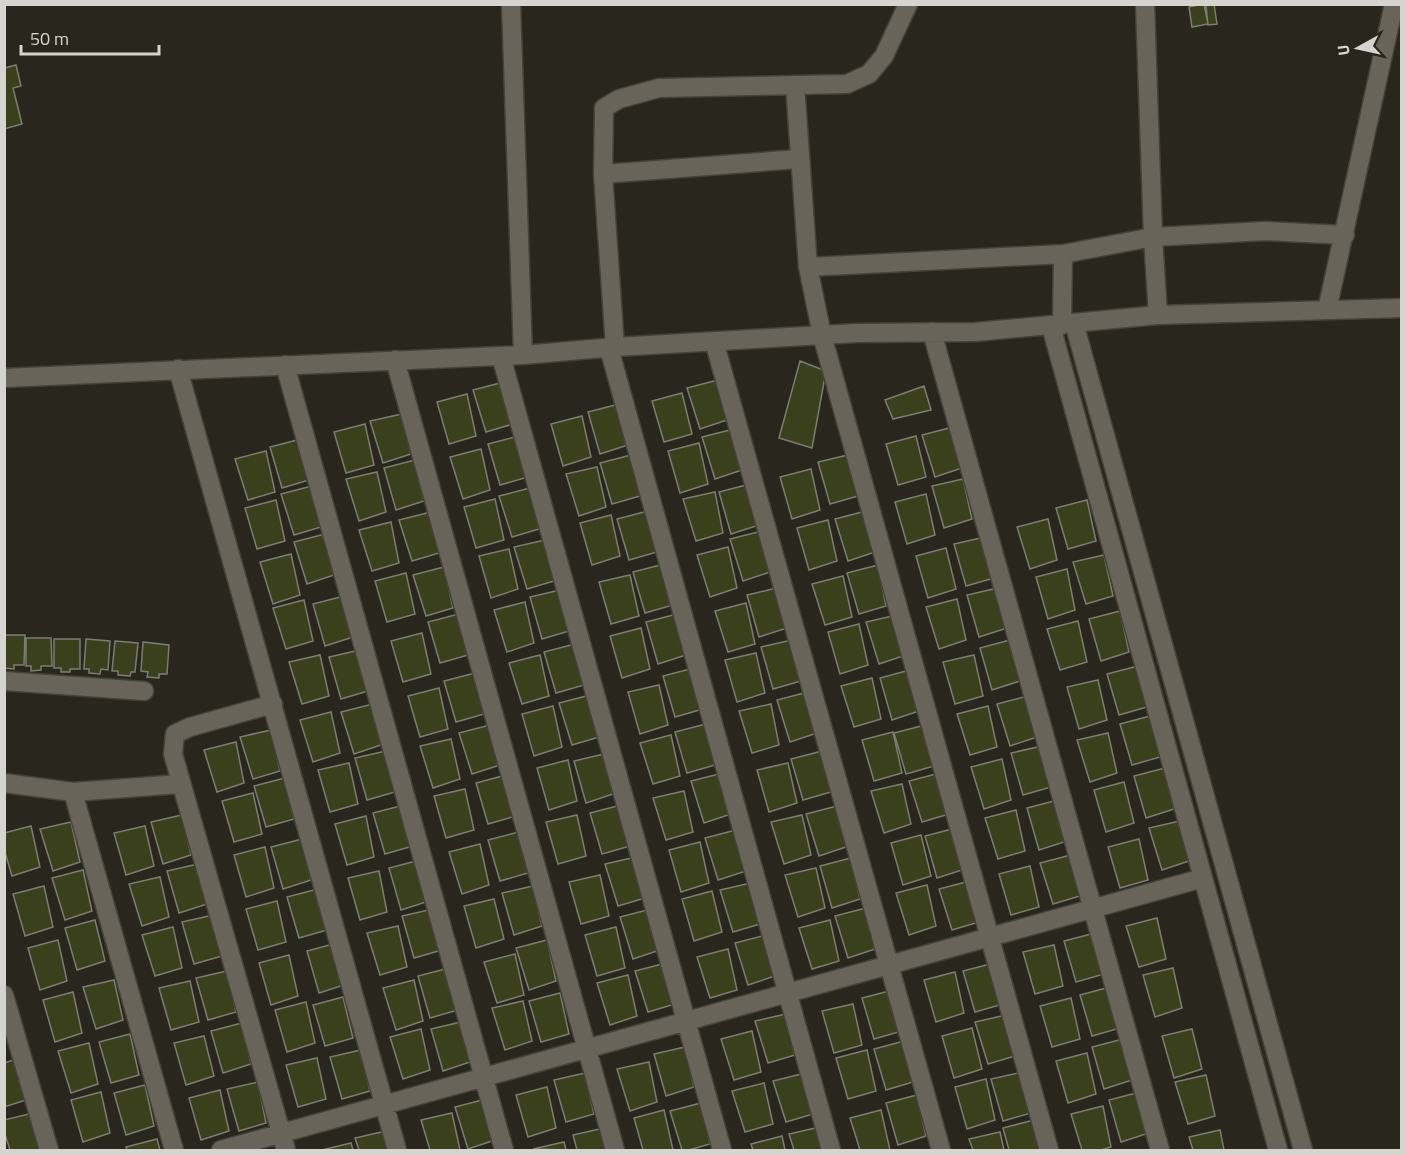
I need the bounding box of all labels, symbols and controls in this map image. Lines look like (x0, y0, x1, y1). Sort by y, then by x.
scale bar (21, 18, 159, 56)
north arrow (1328, 18, 1388, 78)
text: 50 m (30, 25, 69, 52)
text: U (1331, 43, 1356, 57)

